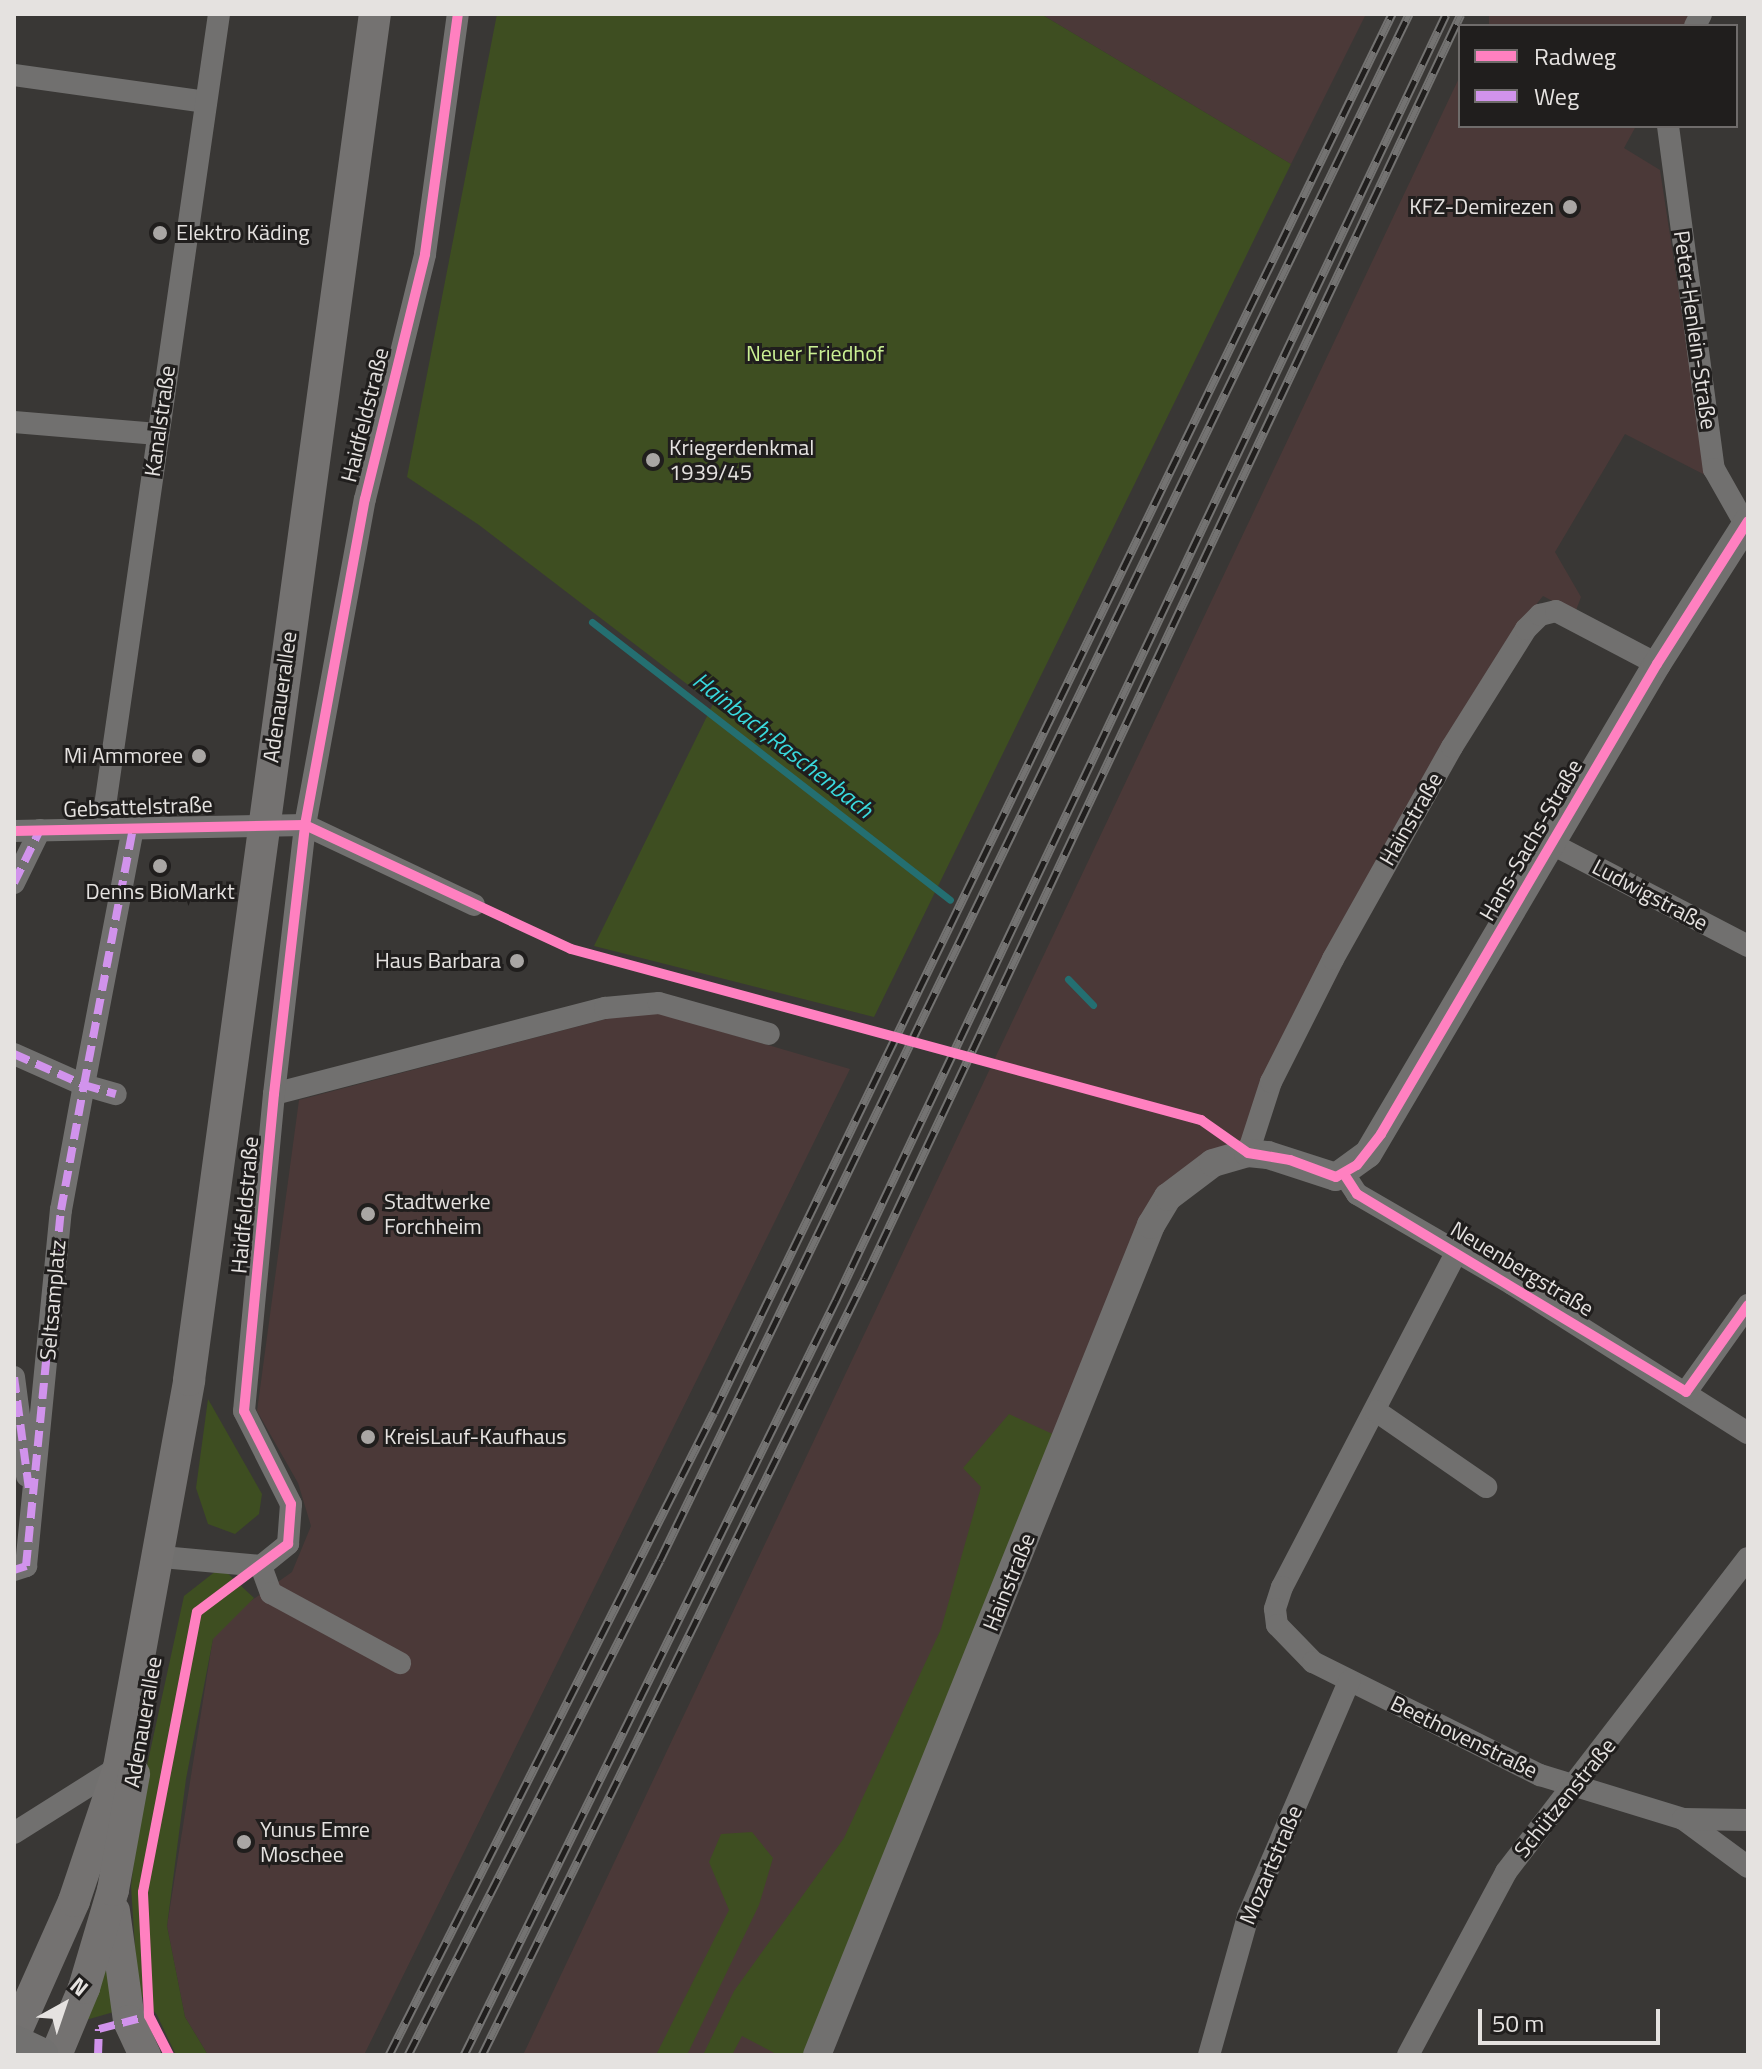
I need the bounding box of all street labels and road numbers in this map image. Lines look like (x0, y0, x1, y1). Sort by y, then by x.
street label: Peter-Henlein-Straße (1668, 229, 1722, 431)
street label: Haidfeldstraße (336, 345, 394, 485)
street label: Kanalstraße (139, 364, 181, 478)
street label: Adenauerallee (258, 630, 302, 764)
street label: Hans-Sachs-Straße (1474, 755, 1588, 925)
street label: Hainstraße (1374, 768, 1448, 870)
street label: Gebsattelstraße (63, 791, 213, 823)
street label: Ludwigstraße (1588, 854, 1712, 936)
street label: Haidfeldstraße (226, 1135, 264, 1275)
street label: Neuenbergstraße (1446, 1216, 1598, 1322)
street label: Seltsamplatz (35, 1239, 71, 1361)
street label: Hainstraße (978, 1529, 1040, 1635)
street label: Adenauerallee (119, 1655, 167, 1789)
street label: Beethovenstraße (1386, 1690, 1542, 1784)
street label: Schützenstraße (1509, 1733, 1621, 1863)
street label: Mozartstraße (1234, 1802, 1308, 1928)

